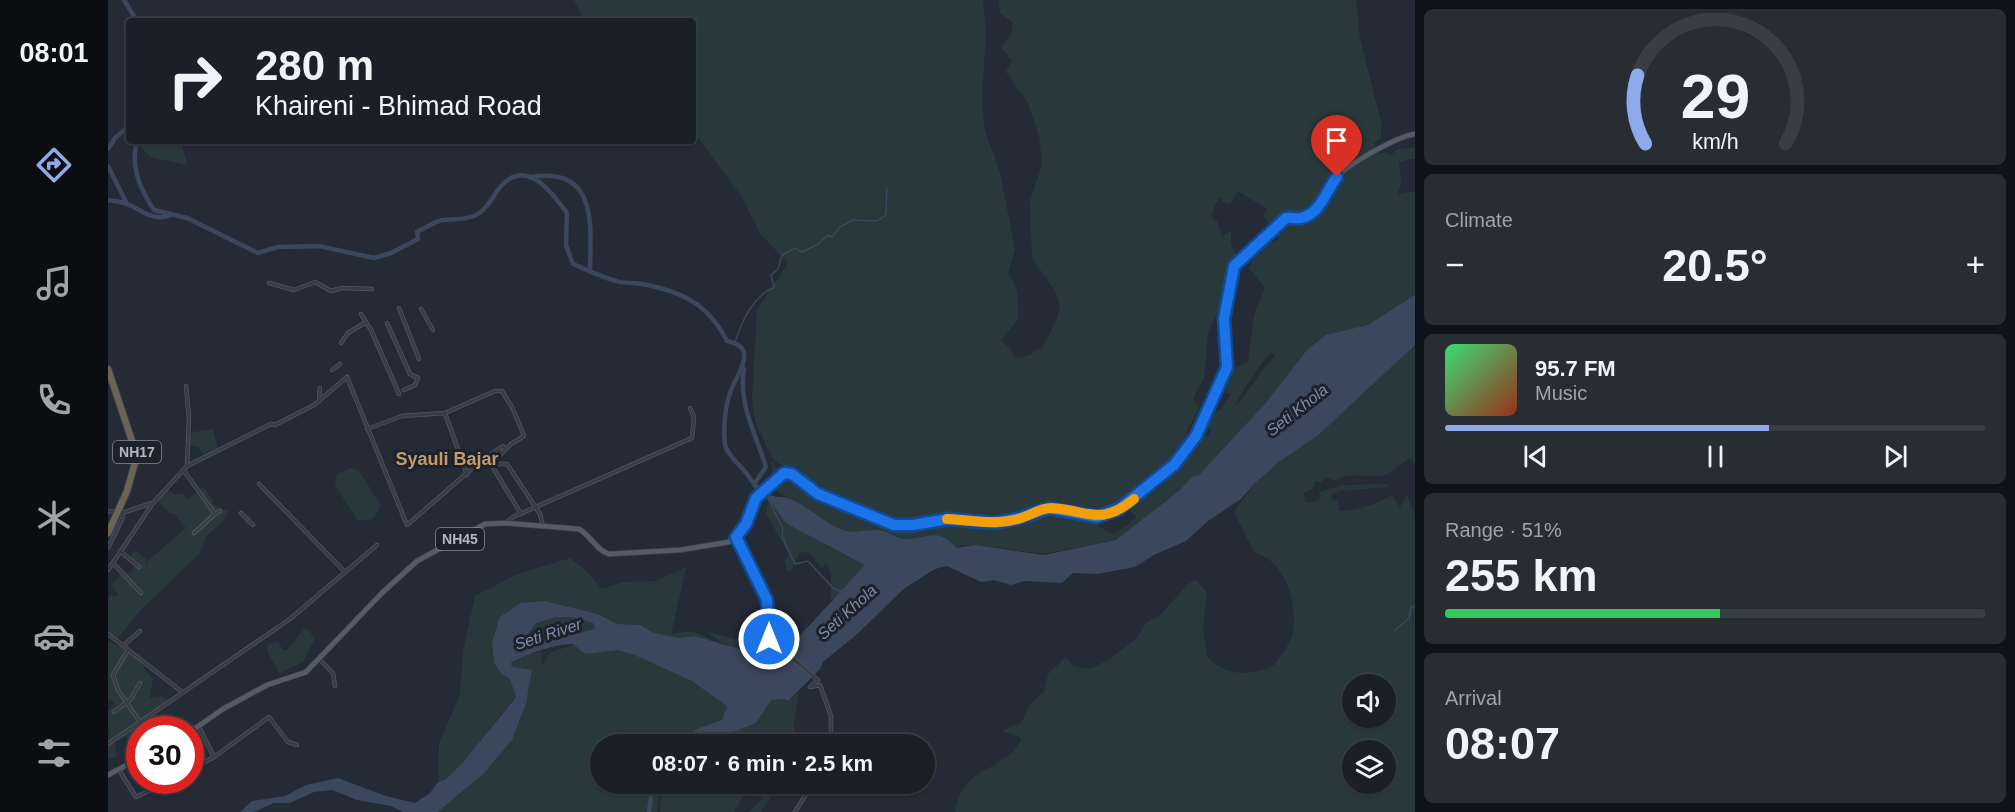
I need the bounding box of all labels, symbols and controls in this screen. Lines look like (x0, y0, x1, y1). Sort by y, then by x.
text: 08:01 (19, 38, 89, 68)
icon: right (156, 42, 234, 120)
text: 280 m (255, 42, 374, 89)
text: 29 (1680, 62, 1750, 131)
text: Khaireni - Bhimad Road (255, 91, 542, 121)
pin (1311, 115, 1362, 177)
icon: arrive (1320, 124, 1353, 157)
text: km/h (1692, 130, 1738, 154)
icon: directions (33, 144, 75, 186)
text: Climate (1445, 209, 1513, 231)
text: 20.5° (1662, 240, 1768, 291)
text: − (1445, 246, 1464, 283)
text: + (1966, 246, 1985, 283)
icon: music (33, 262, 75, 304)
text: 95.7 FM (1535, 356, 1616, 381)
icon: phone (33, 379, 75, 421)
water label: Seti Khola (1263, 381, 1331, 439)
text: Music (1535, 382, 1587, 404)
icon: previous (1519, 440, 1552, 473)
icon: pause (1699, 440, 1732, 473)
icon: next (1879, 440, 1912, 473)
road number: NH17 (113, 441, 161, 463)
district label: Syauli Bajar (395, 449, 499, 469)
icon: climate (33, 497, 75, 539)
text: Range · 51% (1445, 519, 1562, 541)
road number: NH45 (436, 528, 484, 550)
text: 255 km (1445, 550, 1598, 601)
water label: Seti Khola (814, 581, 880, 643)
position arrow (737, 607, 801, 671)
icon: car (33, 615, 75, 657)
water label: Seti River (512, 615, 584, 653)
map controls (1342, 674, 1396, 794)
button: sound (1342, 674, 1396, 728)
text: Arrival (1445, 687, 1502, 709)
speed limit sign: 30 (126, 716, 204, 794)
text: 08:07 (1445, 718, 1560, 769)
icon: filters (33, 732, 75, 774)
button: layers (1342, 740, 1396, 794)
text: 08:07 · 6 min · 2.5 km (652, 751, 873, 776)

